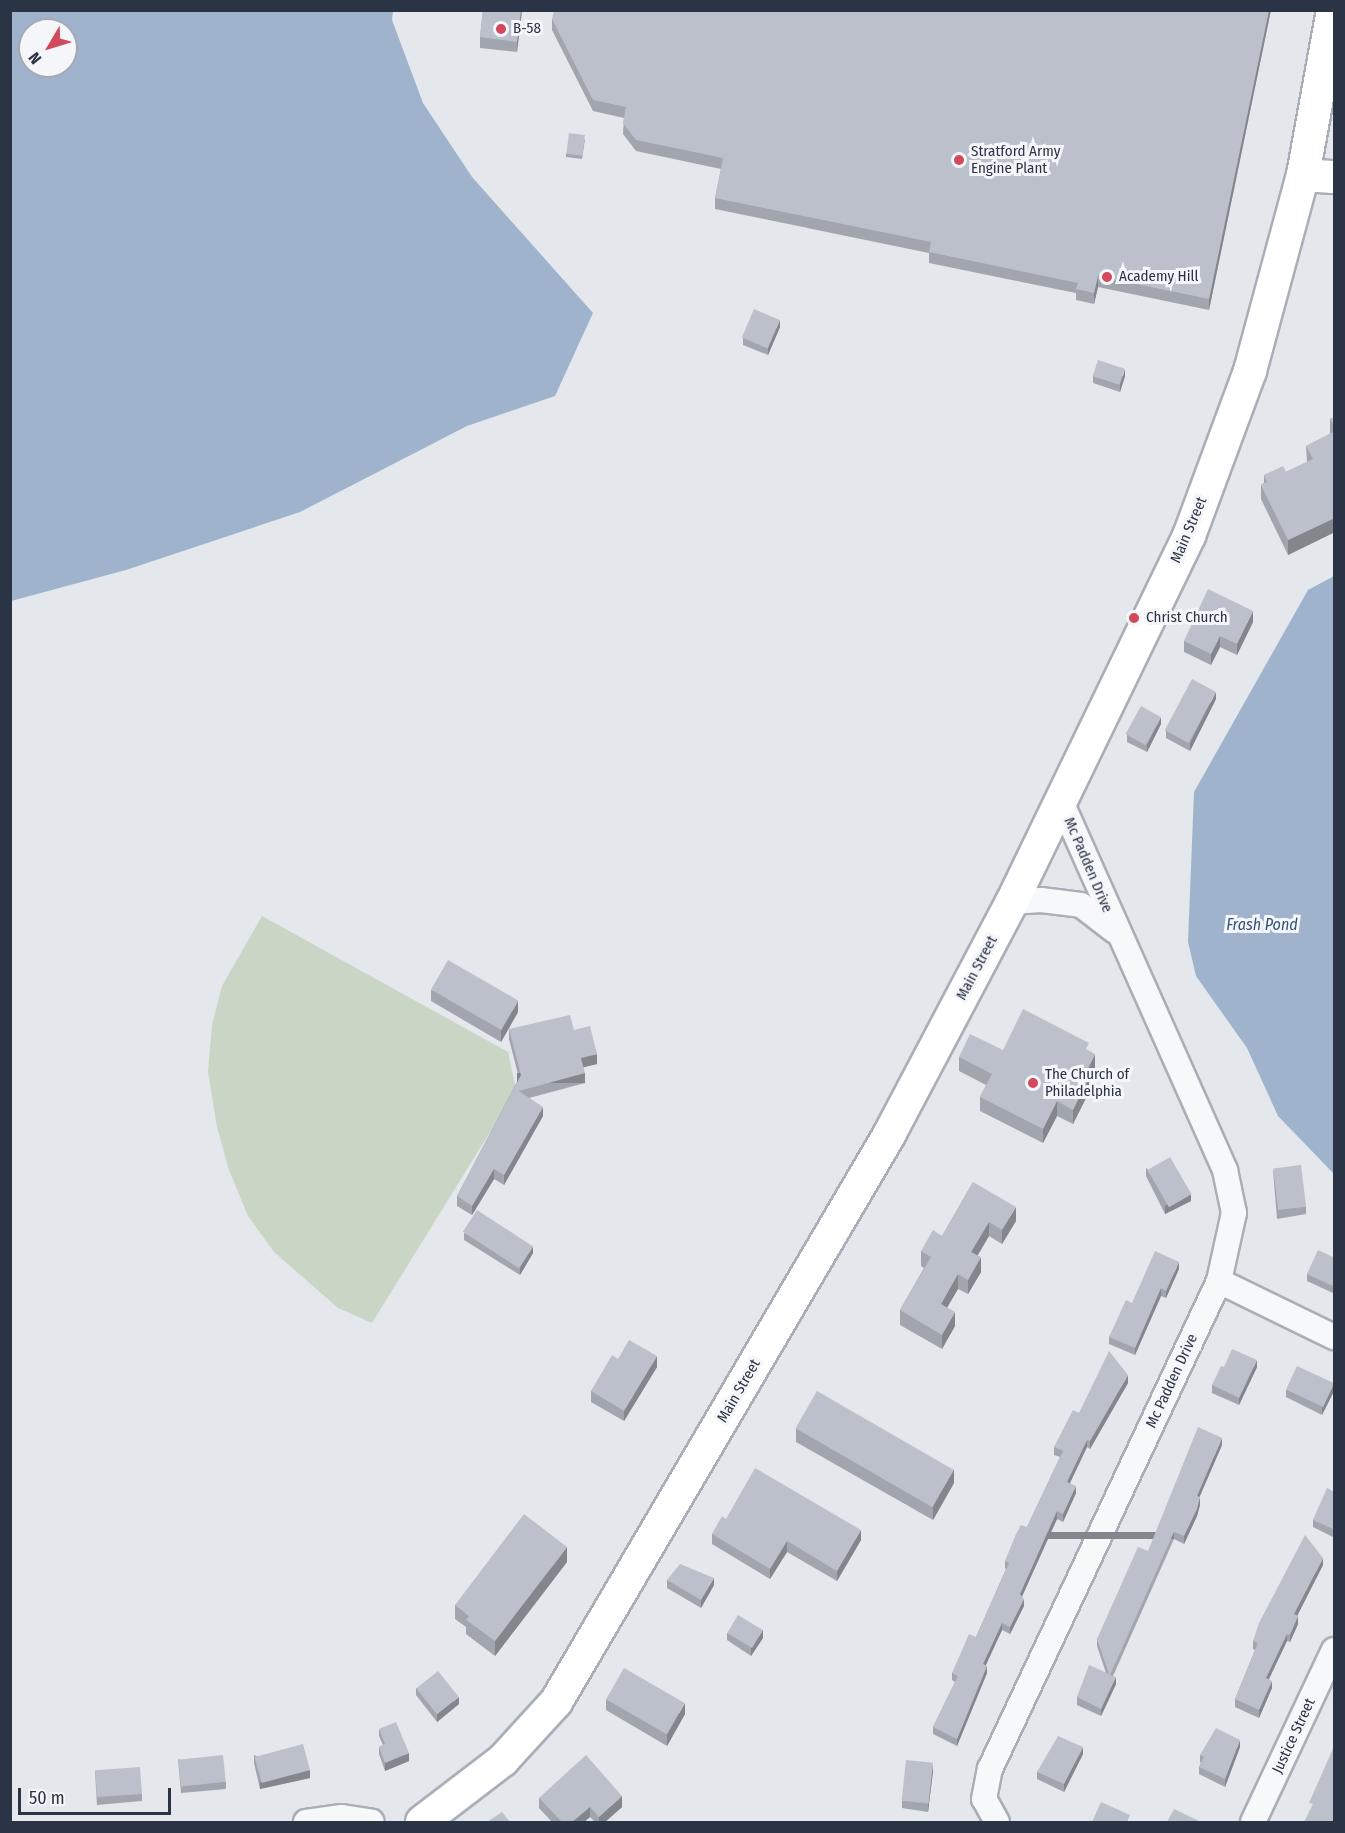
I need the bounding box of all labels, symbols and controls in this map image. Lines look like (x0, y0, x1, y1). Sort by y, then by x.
north arrow (18, 18, 78, 78)
place label: B-58 (513, 20, 541, 38)
marker: B-58 (494, 22, 508, 36)
text: N (25, 49, 45, 68)
place label: Stratford Army Engine Plant (971, 142, 1060, 177)
marker: Stratford Army Engine Plant (952, 153, 966, 167)
place label: Academy Hill (1119, 268, 1198, 286)
marker: Academy Hill (1100, 270, 1114, 284)
street label: Main Street (1167, 494, 1211, 566)
place label: Christ Church (1146, 609, 1228, 627)
marker: Christ Church (1127, 611, 1141, 625)
street label: Mc Padden Drive (1060, 815, 1116, 915)
water label: Frash Pond (1226, 915, 1298, 935)
street label: Main Street (953, 933, 1001, 1003)
place label: The Church of Philadelphia (1045, 1065, 1129, 1100)
marker: The Church of Philadelphia (1026, 1076, 1040, 1090)
street label: Mc Padden Drive (1142, 1331, 1202, 1431)
street label: Main Street (714, 1356, 764, 1426)
street label: Justice Street (1269, 1695, 1319, 1777)
scale bar (21, 1776, 174, 1814)
text: 50 m (29, 1787, 65, 1809)

